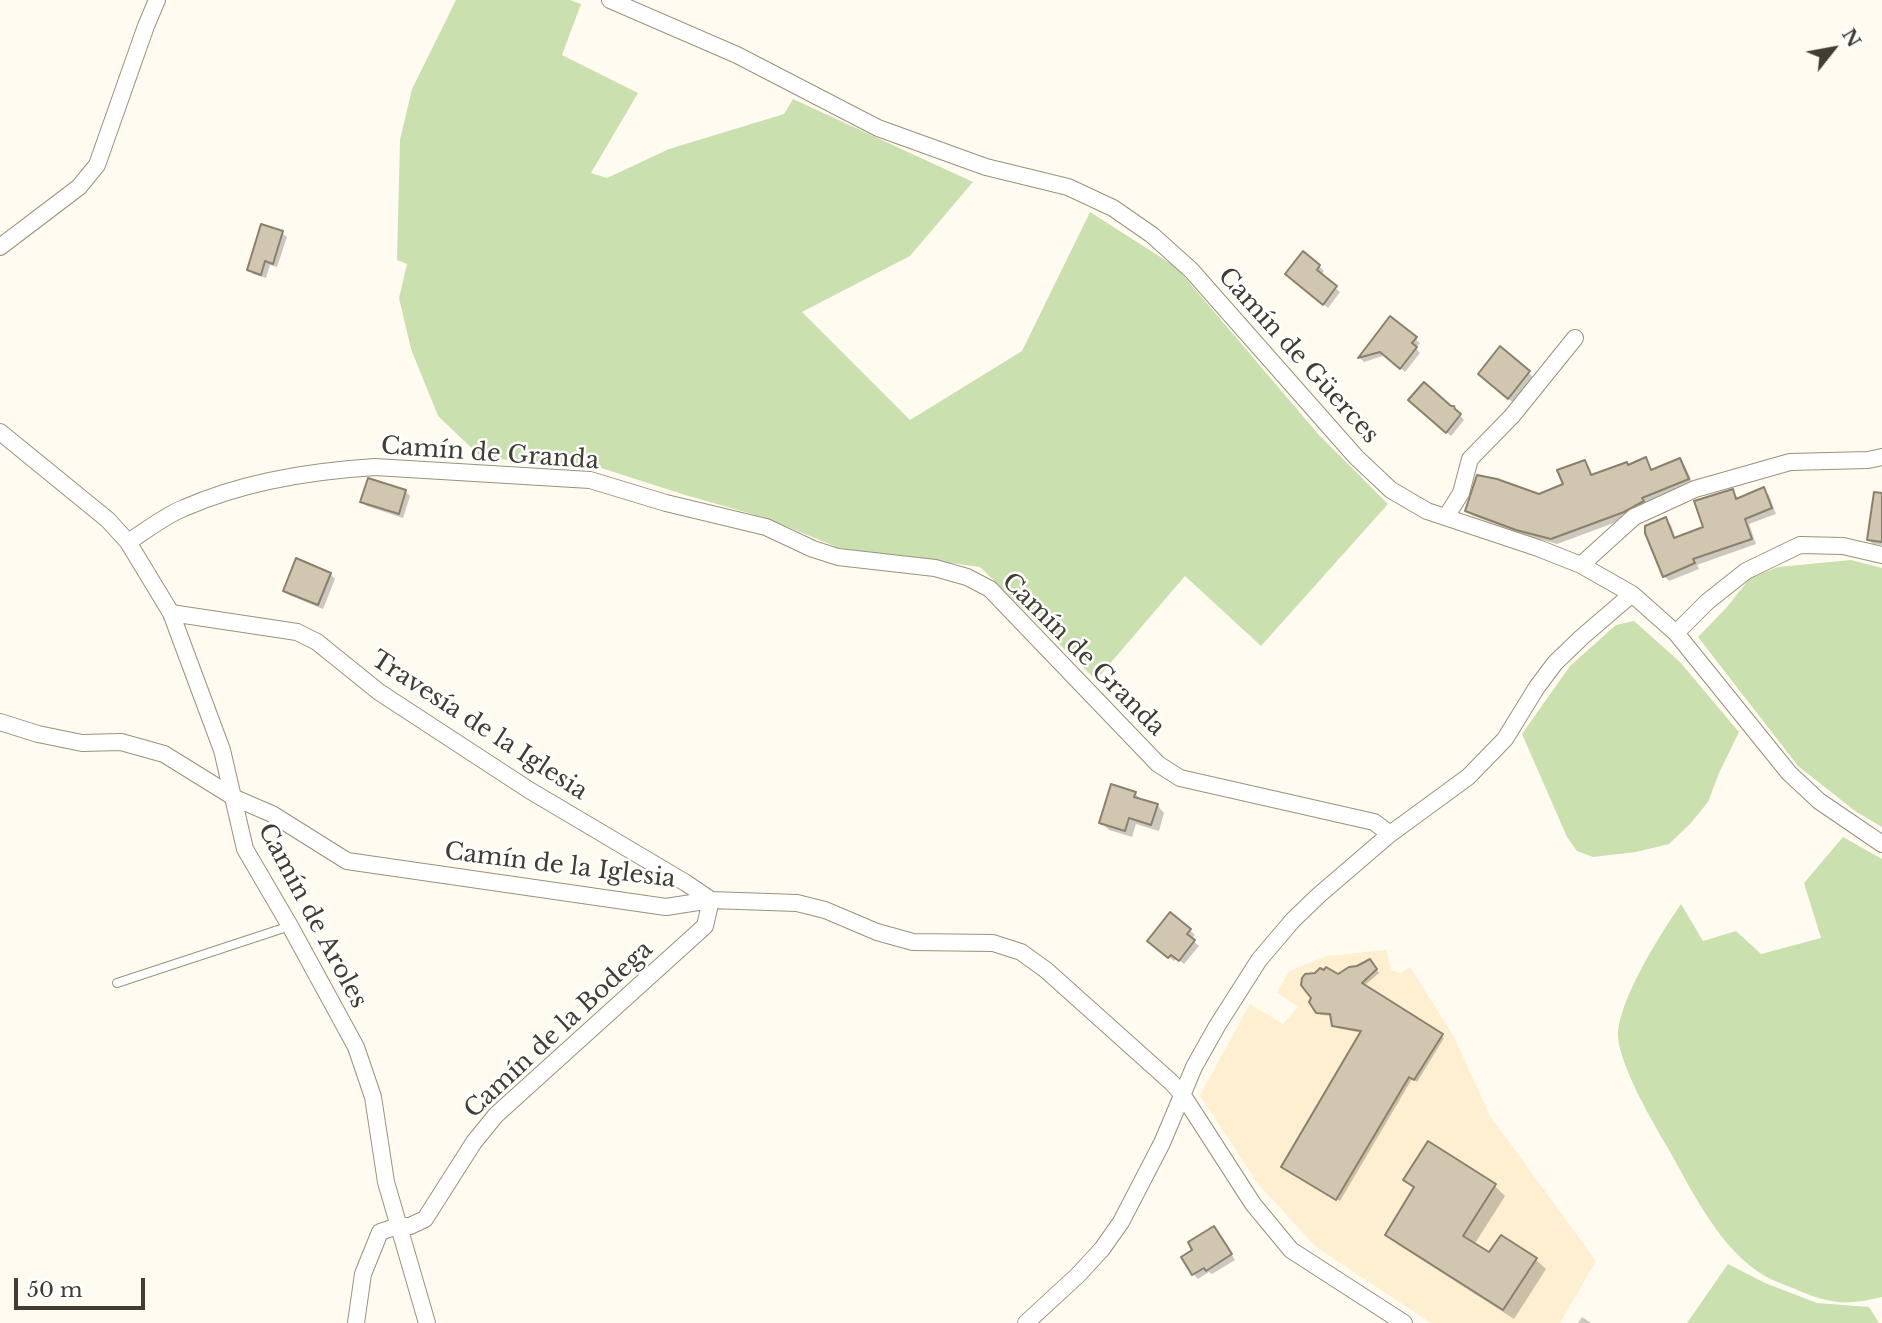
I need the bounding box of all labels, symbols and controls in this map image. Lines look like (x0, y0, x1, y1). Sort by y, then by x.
north arrow (1798, 14, 1868, 84)
text: N (1837, 24, 1866, 52)
street label: Camín de Güerces (1212, 262, 1384, 450)
street label: Camín de Granda (380, 432, 600, 476)
street label: Camín de Granda (996, 568, 1170, 742)
street label: Travesía de la Iglesia (366, 645, 592, 807)
street label: Camín de Aroles (251, 819, 373, 1013)
street label: Camín de la Iglesia (443, 838, 677, 894)
street label: Camín de la Bodega (459, 935, 659, 1125)
scale bar (18, 1264, 149, 1308)
text: 50 m (27, 1277, 82, 1303)

